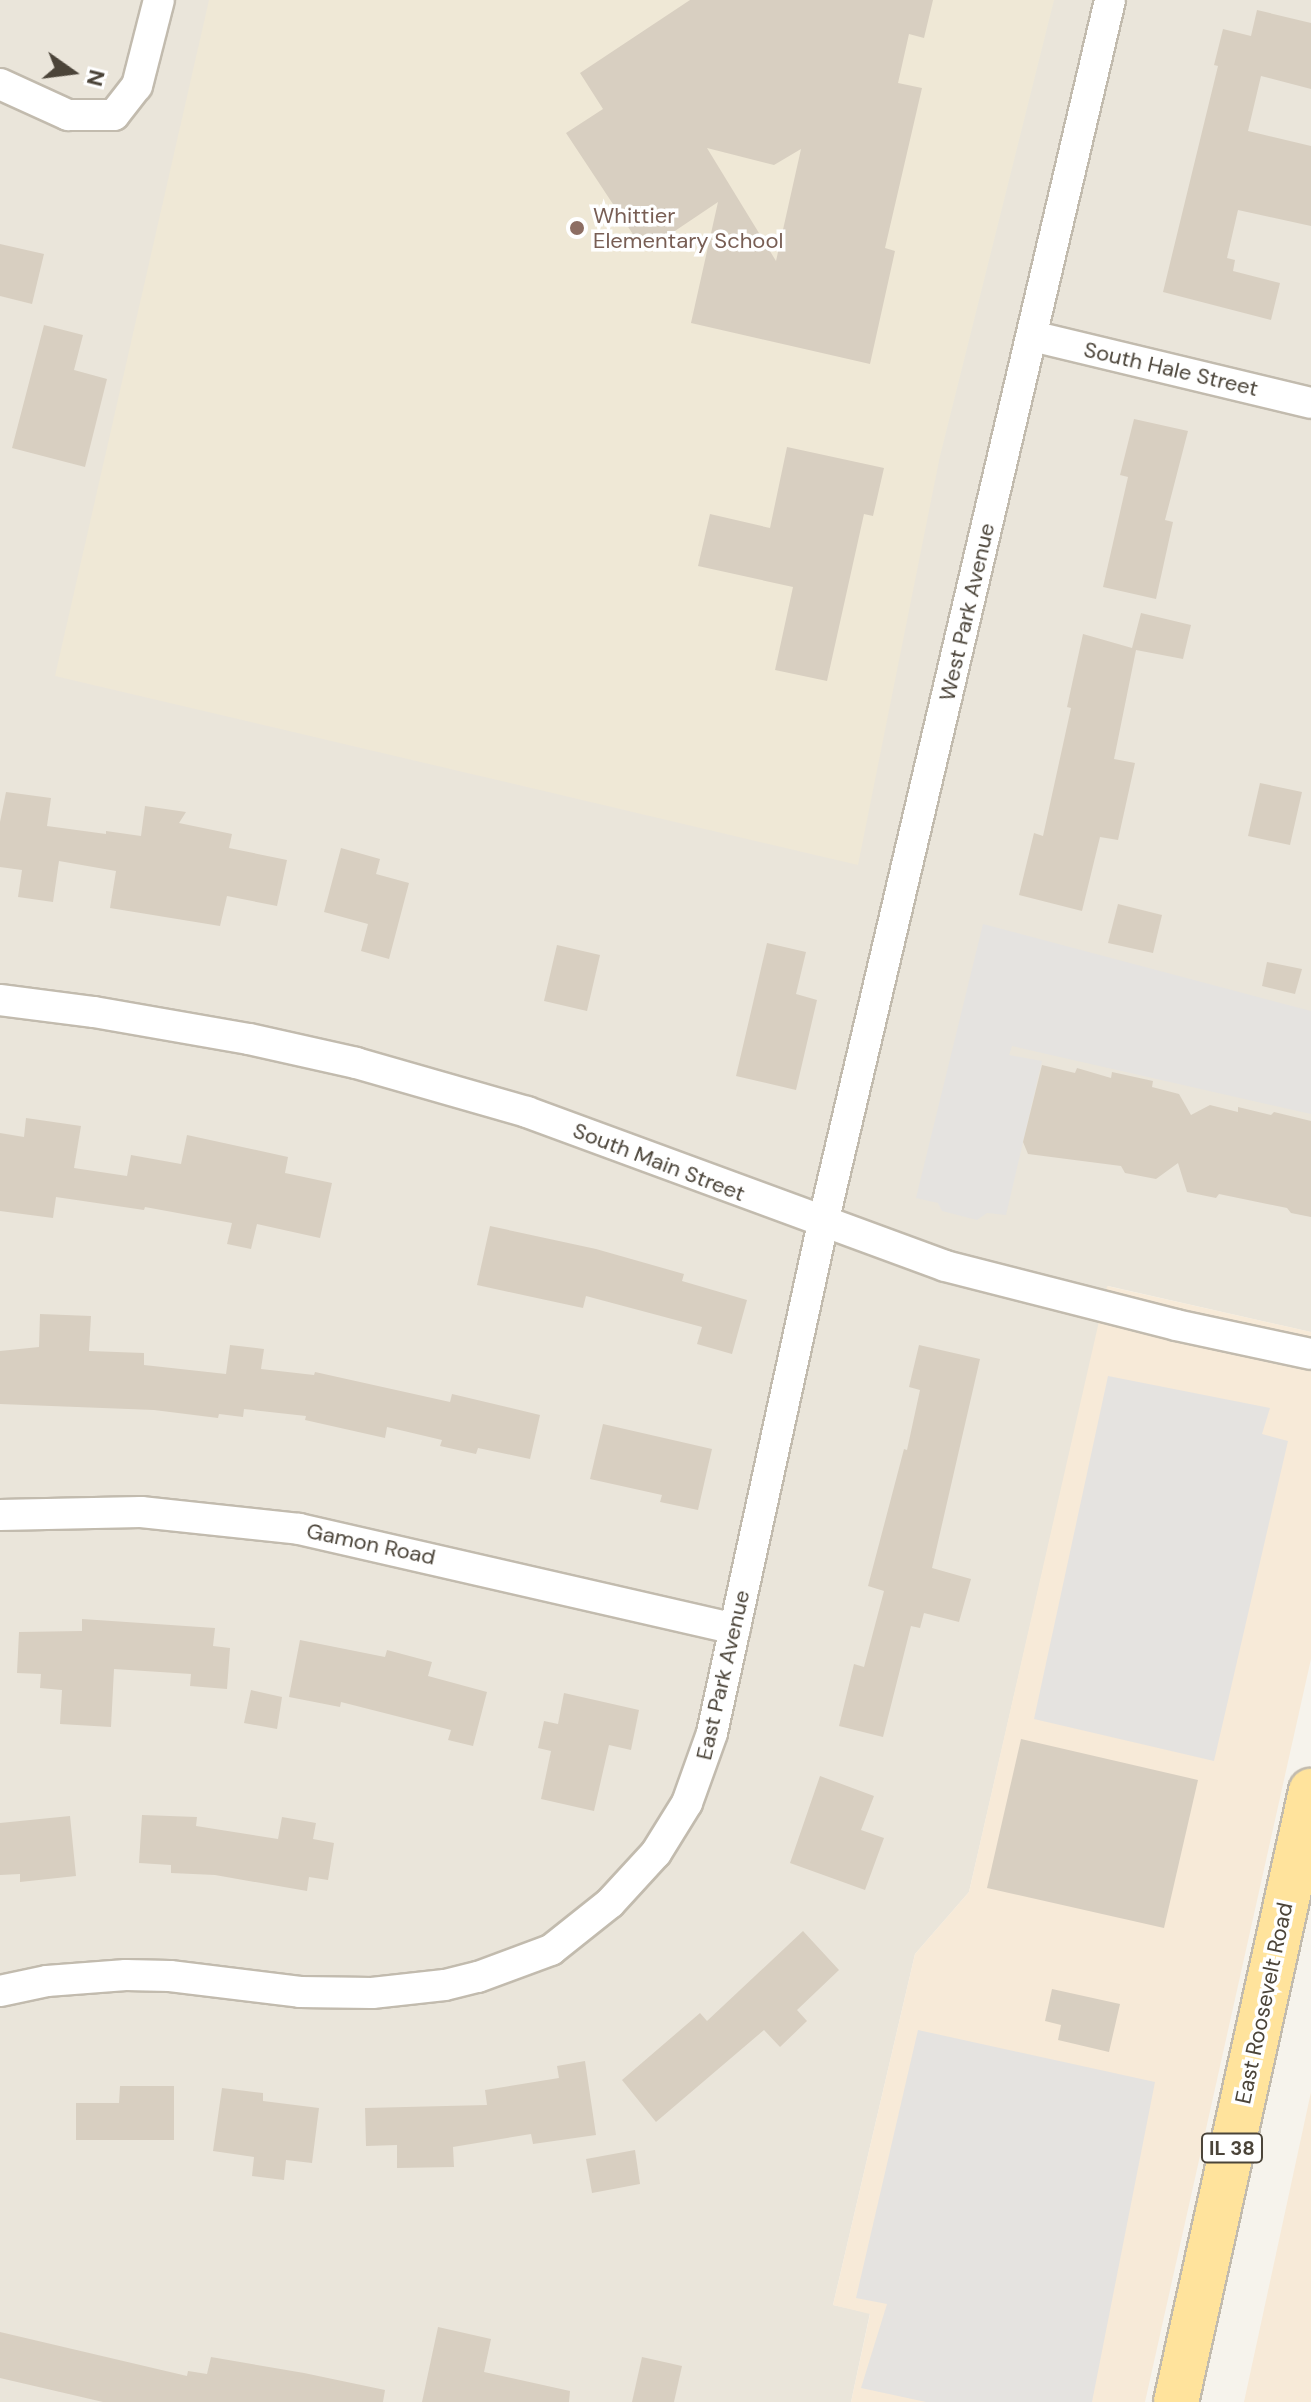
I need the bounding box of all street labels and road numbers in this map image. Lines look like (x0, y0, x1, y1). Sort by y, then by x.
street label: South Hale Street (1081, 336, 1261, 402)
street label: West Park Avenue (934, 520, 1000, 704)
street label: South Main Street (569, 1117, 749, 1207)
street label: Gamon Road (304, 1517, 438, 1571)
street label: East Park Avenue (691, 1588, 755, 1762)
street label: East Roosevelt Road (1230, 1900, 1298, 2106)
road number: IL 38 (1200, 2132, 1264, 2164)

